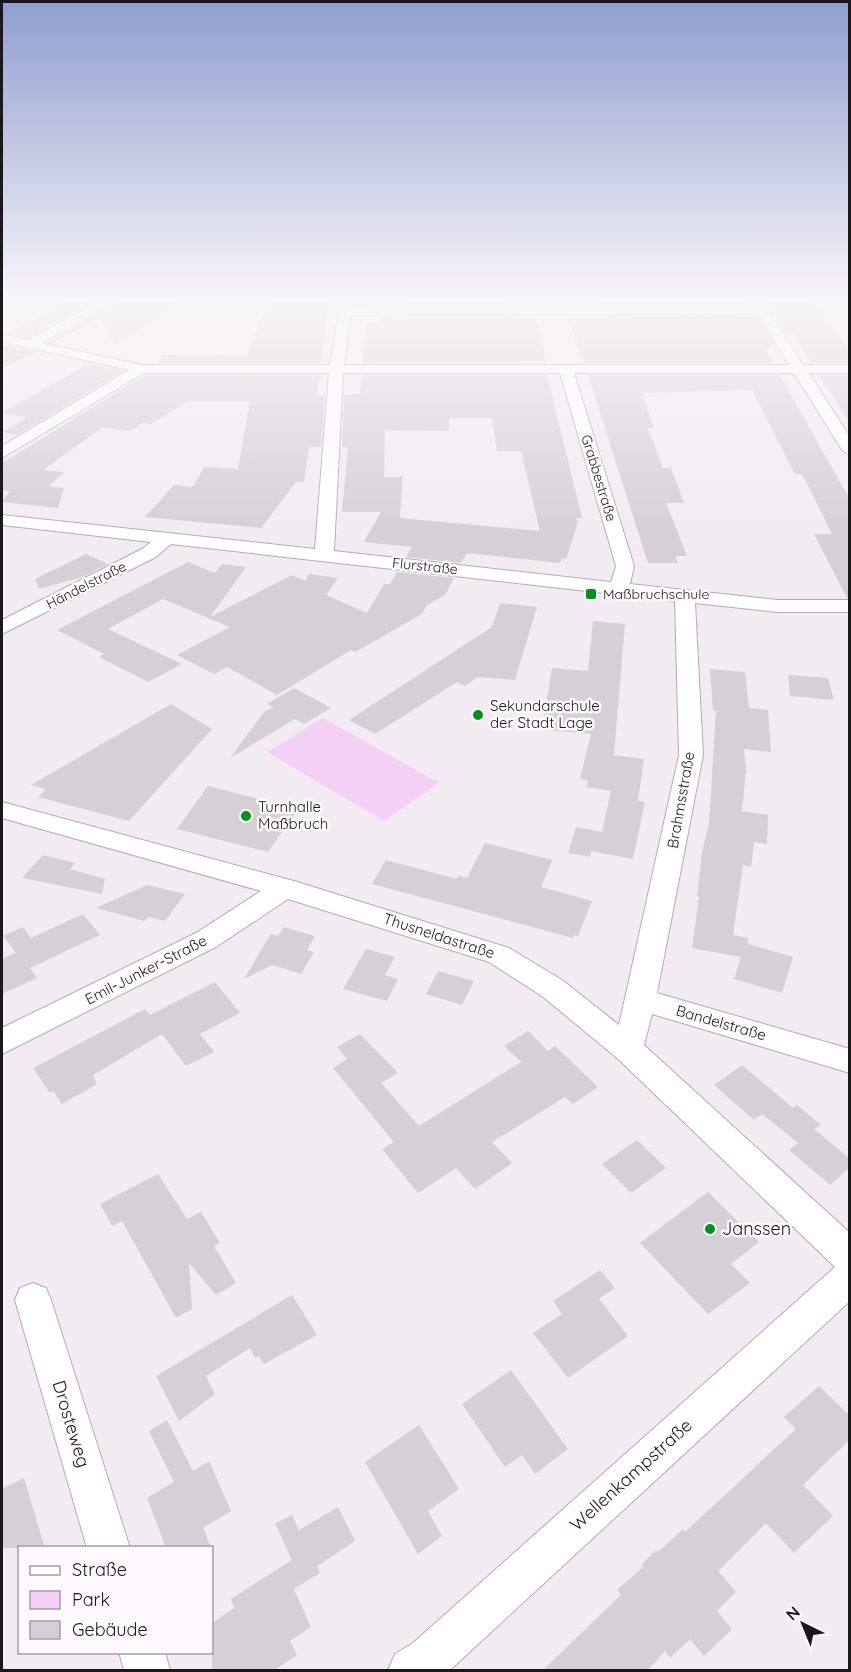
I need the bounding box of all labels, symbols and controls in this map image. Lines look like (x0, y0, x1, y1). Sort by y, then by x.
street label: Grabbestraße (577, 432, 621, 524)
street label: Flurstraße (391, 554, 459, 578)
street label: Händelstraße (43, 557, 129, 613)
place label: Maßbruchschule (603, 585, 709, 603)
marker: Maßbruchschule (584, 587, 598, 601)
place label: Sekundarschule der Stadt Lage (490, 696, 600, 732)
marker: Sekundarschule der Stadt Lage (471, 708, 485, 722)
street label: Brahmsstraße (663, 750, 698, 850)
place label: Turnhalle Maßbruch (258, 797, 328, 833)
marker: Turnhalle Maßbruch (239, 809, 253, 823)
street label: Thusneldastraße (381, 909, 497, 963)
street label: Emil-Junker-Straße (82, 931, 210, 1008)
street label: Bandelstraße (674, 1001, 768, 1044)
place label: Janssen (722, 1217, 791, 1240)
marker: Janssen (703, 1222, 717, 1236)
street label: Drosteweg (47, 1378, 96, 1470)
street label: Wellenkampstraße (565, 1414, 697, 1536)
legend (18, 1546, 213, 1654)
text: Straße (72, 1558, 127, 1581)
text: Park (72, 1588, 110, 1611)
north arrow (773, 1594, 833, 1654)
text: N (782, 1602, 804, 1624)
text: Gebäude (72, 1618, 148, 1641)

